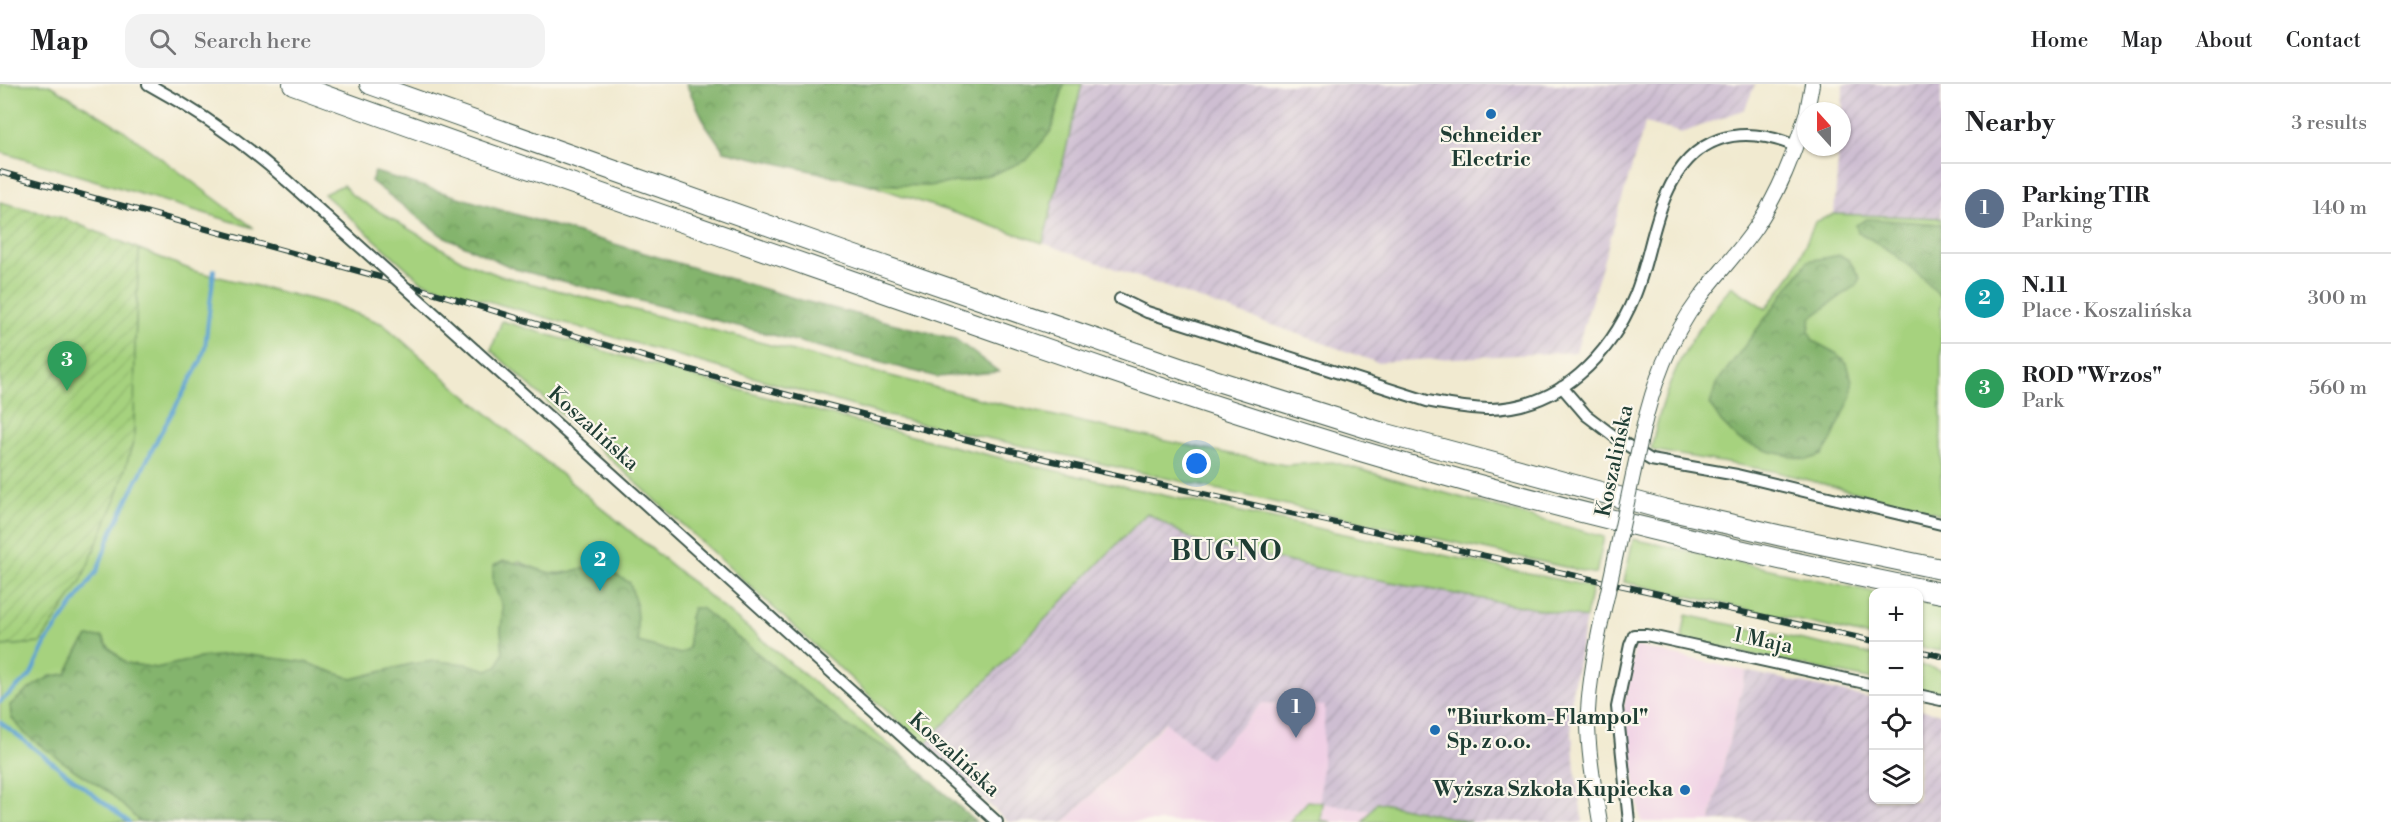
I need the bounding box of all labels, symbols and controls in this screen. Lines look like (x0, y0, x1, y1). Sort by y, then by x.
search box (125, 14, 545, 68)
text: Map (30, 24, 89, 59)
icon: search (146, 25, 179, 58)
text: Search here (194, 28, 311, 55)
text: Home (2031, 28, 2088, 54)
text: Map (2121, 28, 2163, 54)
text: About (2196, 28, 2253, 54)
text: Contact (2286, 28, 2361, 54)
north arrow (1797, 102, 1851, 156)
marker: Schneider Electric (1484, 107, 1498, 121)
text: Nearby (1965, 107, 2055, 139)
text: 3 results (2291, 111, 2367, 136)
place label: Schneider Electric (1440, 123, 1542, 173)
text: Parking TIR (2022, 182, 2150, 209)
text: 1 (1980, 196, 1989, 221)
text: 140 m (2312, 196, 2367, 221)
text: Parking (2022, 209, 2092, 234)
text: N.11 (2022, 272, 2067, 299)
text: 2 (1978, 286, 1991, 311)
text: 300 m (2308, 286, 2367, 311)
text: Place · Koszalińska (2022, 299, 2192, 324)
pin: 3 (48, 342, 86, 391)
text: ROD "Wrzos" (2022, 362, 2162, 389)
text: 3 (1978, 376, 1991, 401)
text: 560 m (2309, 376, 2367, 401)
street label: Koszalińska (542, 381, 644, 477)
text: Park (2022, 389, 2064, 414)
street label: Koszalińska (1590, 402, 1640, 519)
your location (1182, 449, 1211, 478)
district label: BUGNO (1171, 535, 1283, 569)
pin: 2 (580, 542, 620, 591)
map controls (1869, 588, 1923, 804)
button: + (1869, 588, 1923, 642)
street label: 1 Maja (1731, 622, 1795, 660)
button: − (1869, 642, 1923, 696)
pin: 1 (1276, 688, 1316, 738)
button: locate (1869, 696, 1923, 750)
place label: "Biurkom-Flampol" Sp. z o.o. (1447, 705, 1648, 755)
street label: Koszalińska (903, 707, 1005, 803)
marker: "Biurkom-Flampol" Sp. z o.o. (1428, 723, 1442, 737)
button: layers (1869, 750, 1923, 804)
place label: Wyższa Szkoła Kupiecka (1432, 777, 1674, 803)
marker: Wyższa Szkoła Kupiecka (1678, 783, 1692, 797)

